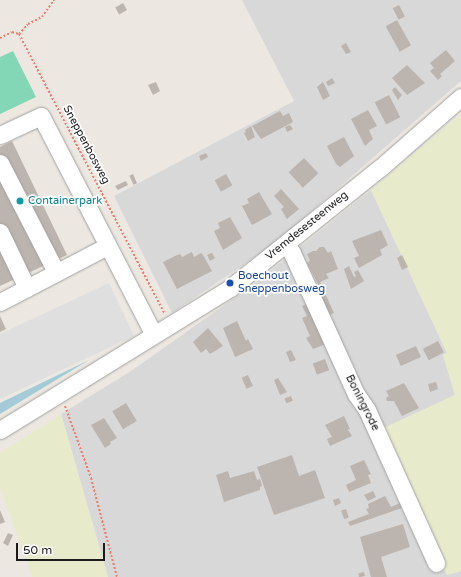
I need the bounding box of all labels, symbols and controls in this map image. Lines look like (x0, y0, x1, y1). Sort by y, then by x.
street label: Sneppenbosweg (60, 103, 112, 187)
street label: Vremdesesteenweg (263, 189, 351, 263)
place label: Containerpark (28, 194, 102, 208)
marker: Containerpark (15, 196, 25, 206)
place label: Boechout Sneppenbosweg (238, 270, 325, 296)
marker: Boechout Sneppenbosweg (225, 278, 235, 288)
street label: Boningrode (342, 373, 382, 433)
scale bar (18, 535, 107, 561)
text: 50 m (23, 543, 52, 557)

